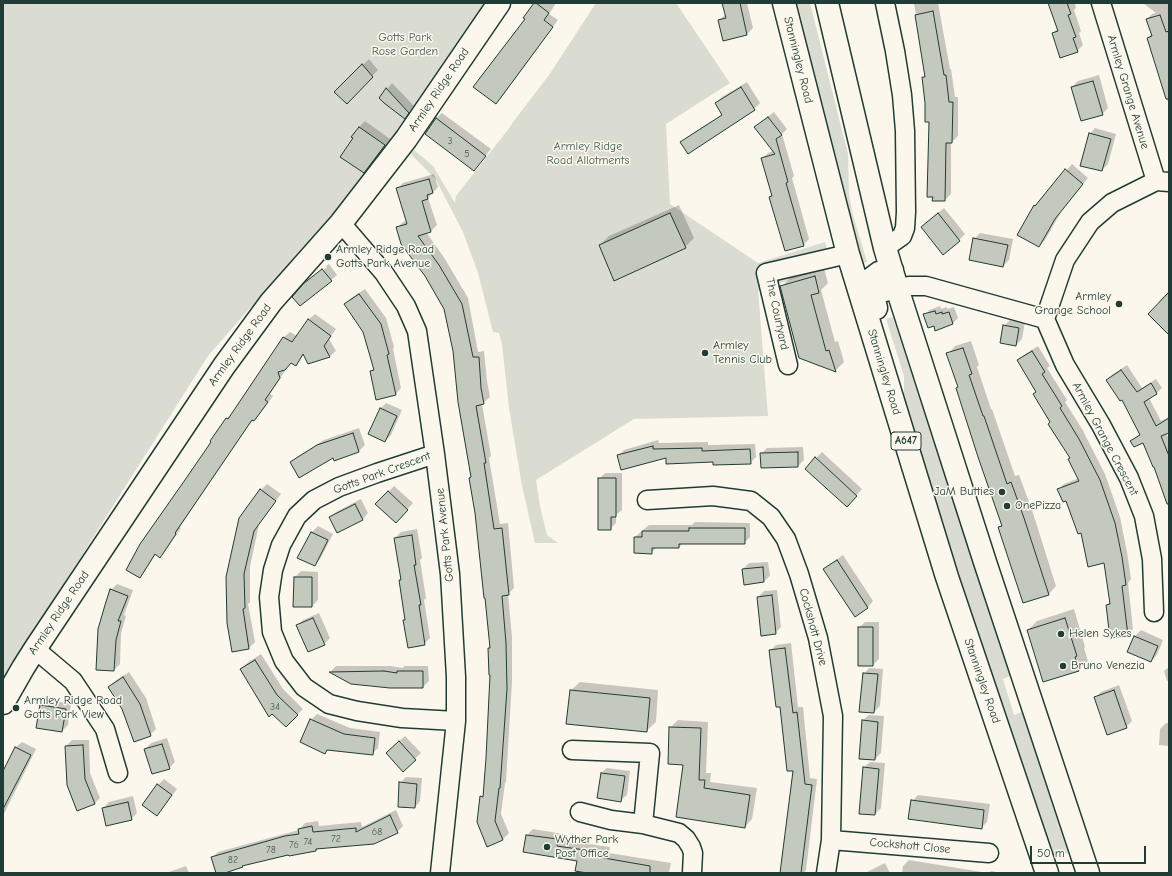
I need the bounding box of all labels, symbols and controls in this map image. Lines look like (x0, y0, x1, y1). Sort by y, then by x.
street label: Stanningley Road (780, 15, 816, 105)
park label: Gotts Park Rose Garden (372, 31, 438, 59)
street label: Armley Grange Avenue (1104, 33, 1152, 151)
street label: Armley Ridge Road (406, 45, 472, 135)
house number: 3 (447, 135, 453, 147)
park label: Armley Ridge Road Allotments (547, 140, 629, 168)
house number: 5 (464, 148, 470, 160)
place label: Armley Ridge Road Gotts Park Avenue (336, 243, 434, 271)
marker: Armley Ridge Road Gotts Park Avenue (323, 252, 333, 262)
street label: The Courtyard (762, 277, 792, 351)
place label: Armley Grange School (1035, 290, 1111, 318)
marker: Armley Grange School (1114, 299, 1124, 309)
street label: Armley Ridge Road (205, 301, 275, 389)
street label: Stanningley Road (864, 327, 904, 417)
place label: Armley Tennis Club (713, 339, 772, 367)
marker: Armley Tennis Club (700, 348, 710, 358)
street label: Armley Grange Crescent (1069, 380, 1141, 498)
road number: A647 (891, 432, 921, 450)
street label: Gotts Park Crescent (331, 449, 433, 497)
place label: JaM Butties (934, 485, 994, 499)
street label: Gotts Park Avenue (433, 487, 457, 583)
marker: JaM Butties (997, 487, 1007, 497)
place label: OnePizza (1015, 499, 1061, 513)
marker: OnePizza (1002, 501, 1012, 511)
street label: Armley Ridge Road (26, 568, 92, 658)
street label: Cockshott Drive (796, 587, 830, 667)
place label: Helen Sykes (1069, 627, 1132, 641)
marker: Helen Sykes (1056, 629, 1066, 639)
street label: Stanningley Road (961, 637, 1003, 725)
place label: Bruno Venezia (1071, 659, 1145, 673)
marker: Bruno Venezia (1058, 661, 1068, 671)
place label: Armley Ridge Road Gotts Park View (24, 694, 122, 722)
house number: 34 (270, 701, 280, 713)
marker: Armley Ridge Road Gotts Park View (11, 703, 21, 713)
house number: 68 (372, 826, 382, 838)
house number: 72 (331, 833, 341, 845)
place label: Wyther Park Post Office (555, 833, 618, 861)
street label: Cockshott Close (869, 835, 951, 857)
house number: 74 (304, 836, 312, 848)
scale bar (1032, 838, 1148, 864)
house number: 76 (289, 839, 299, 851)
marker: Wyther Park Post Office (542, 842, 552, 852)
house number: 78 (266, 844, 276, 856)
text: 50 m (1037, 846, 1065, 860)
house number: 82 (228, 854, 238, 866)

